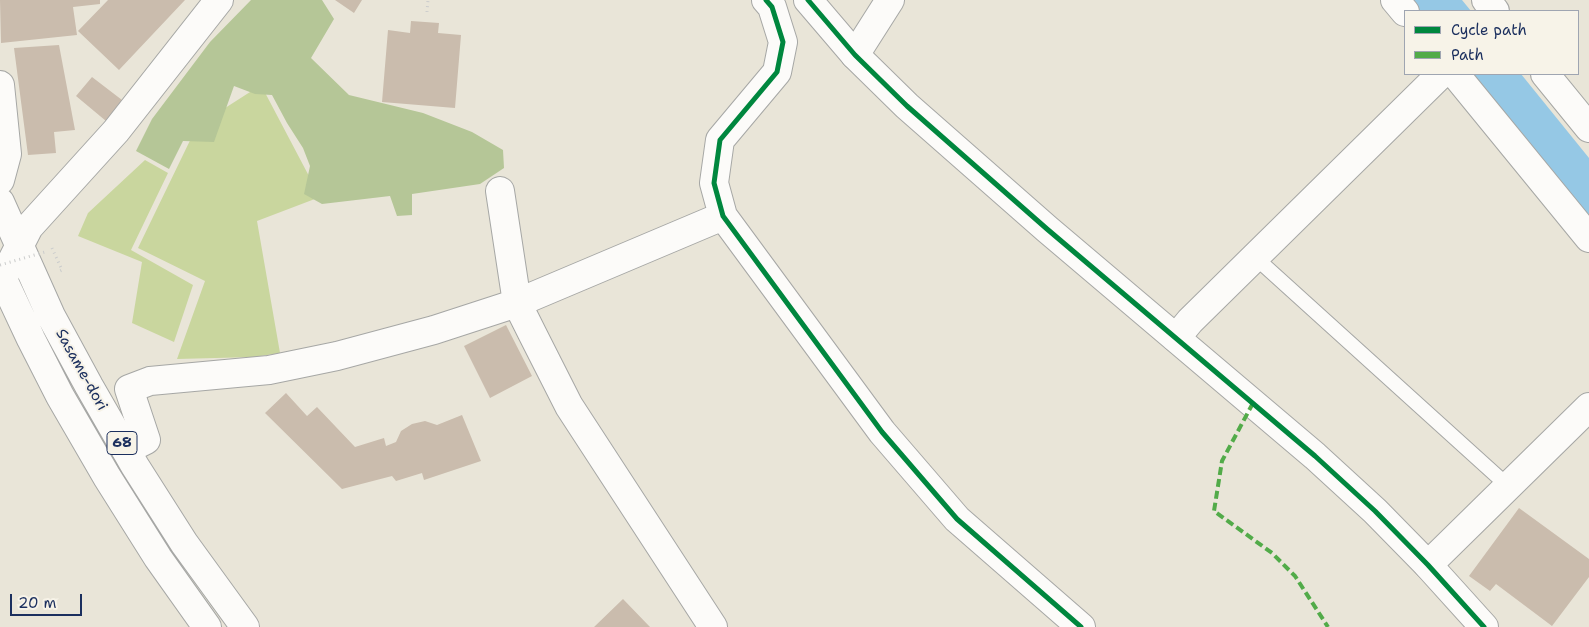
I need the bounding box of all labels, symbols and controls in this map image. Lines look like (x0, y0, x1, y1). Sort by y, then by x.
legend (1404, 10, 1579, 75)
text: Cycle path (1451, 20, 1527, 40)
text: Path (1451, 45, 1484, 65)
street label: Sasame-dori (51, 326, 111, 414)
road number: 68 (107, 432, 137, 454)
scale bar (12, 584, 85, 616)
text: 20 m (18, 593, 57, 613)

